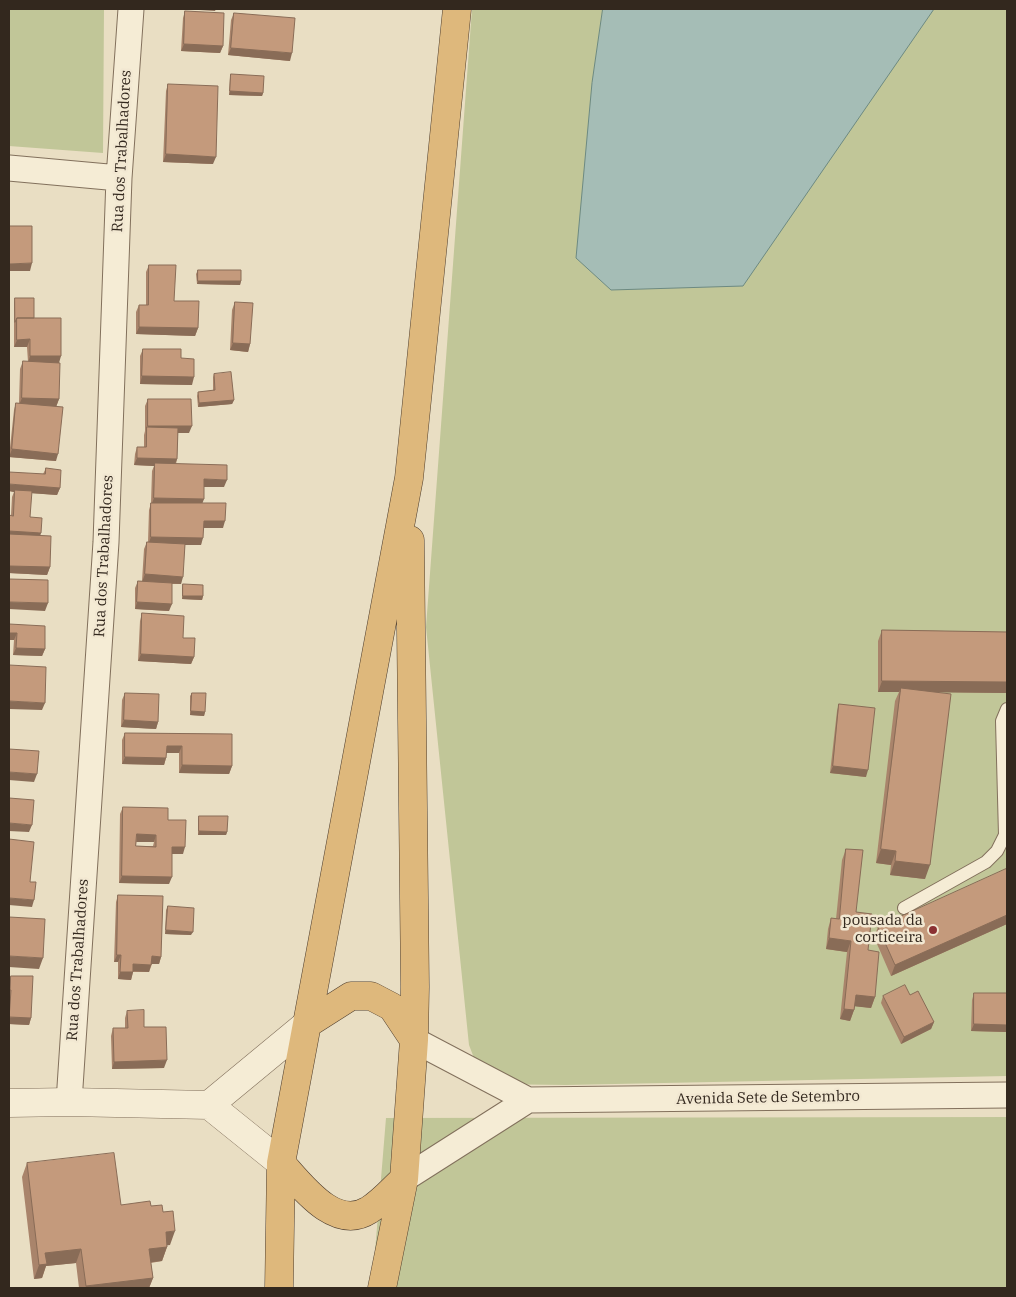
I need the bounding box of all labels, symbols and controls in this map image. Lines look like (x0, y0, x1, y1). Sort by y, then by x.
street label: Rua dos Trabalhadores (109, 69, 135, 233)
street label: Rua dos Trabalhadores (91, 474, 117, 638)
street label: Rua dos Trabalhadores (63, 878, 93, 1042)
place label: pousada da corticeira (842, 912, 923, 947)
marker: pousada da corticeira (927, 924, 939, 936)
street label: Avenida Sete de Setembro (676, 1087, 860, 1109)

